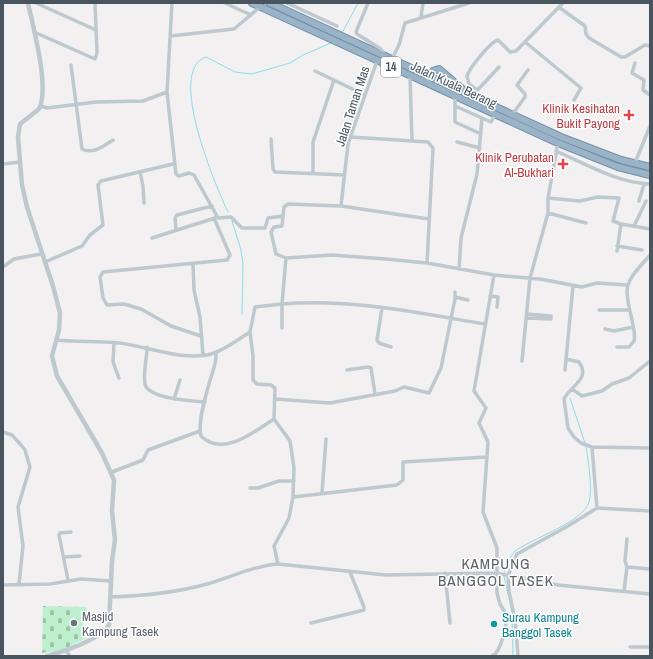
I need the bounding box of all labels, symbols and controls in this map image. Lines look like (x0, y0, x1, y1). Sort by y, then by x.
road number: 14 (381, 57, 401, 77)
street label: Jalan Kuala Berang (408, 57, 500, 112)
street label: Jalan Taman Mas (331, 64, 373, 149)
place label: Klinik Kesihatan Bukit Payong (542, 100, 620, 132)
marker: Klinik Kesihatan Bukit Payong (623, 109, 635, 121)
place label: Klinik Perubatan Al-Bukhari (475, 149, 554, 181)
marker: Klinik Perubatan Al-Bukhari (557, 158, 569, 170)
district label: KAMPUNG BANGGOL TASEK (438, 553, 554, 591)
place label: Masjid Kampung Tasek (82, 608, 159, 640)
place label: Surau Kampung Banggol Tasek (502, 609, 579, 641)
marker: Masjid Kampung Tasek (69, 618, 79, 628)
marker: Surau Kampung Banggol Tasek (489, 619, 499, 629)

